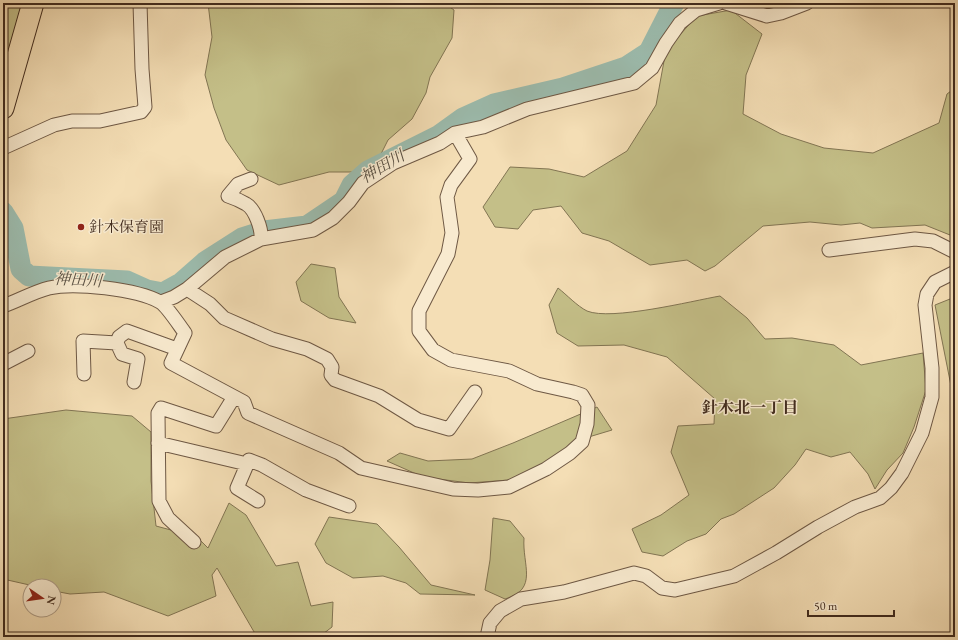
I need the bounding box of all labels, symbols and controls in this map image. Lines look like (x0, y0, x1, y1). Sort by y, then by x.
water label: 神田川 (356, 144, 410, 188)
place label: 針木保育園 (89, 217, 164, 236)
marker: 針木保育園 (76, 222, 86, 232)
water label: 神田川 (53, 268, 104, 291)
district label: 針木北一丁目 (702, 397, 798, 418)
north arrow (22, 578, 62, 618)
scale bar (808, 592, 894, 618)
text: N (44, 594, 60, 606)
text: 50 m (814, 598, 838, 614)

